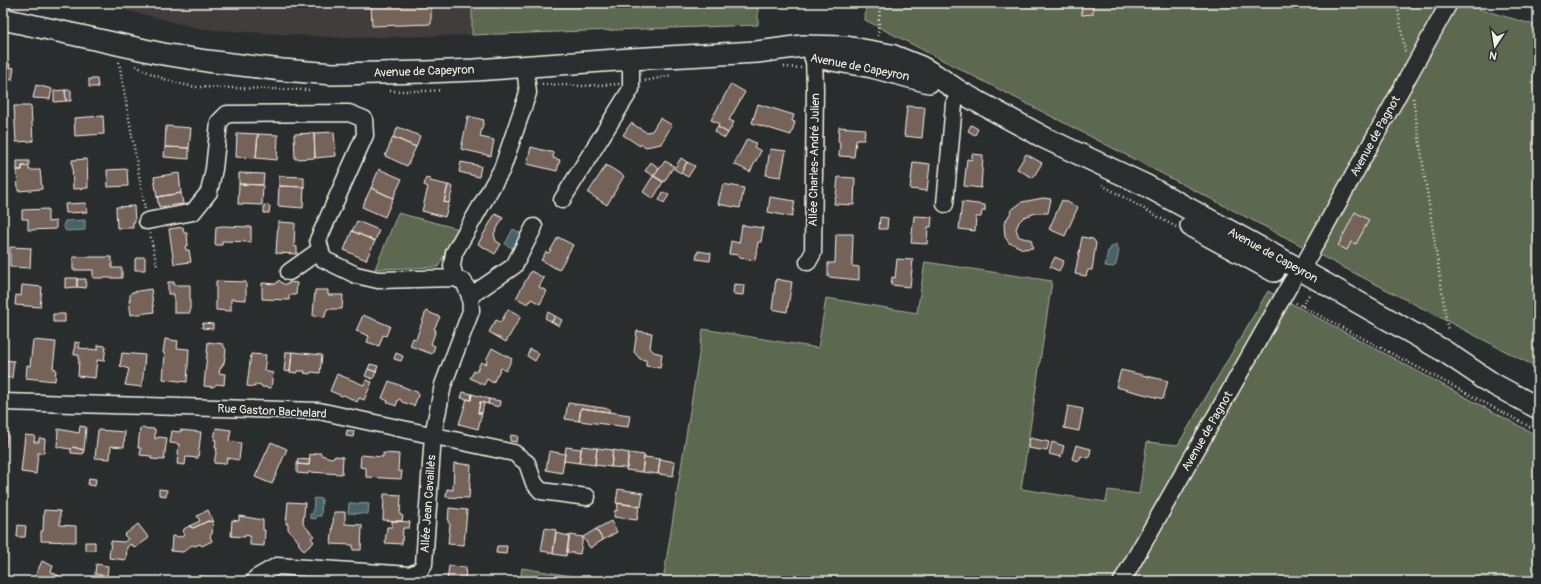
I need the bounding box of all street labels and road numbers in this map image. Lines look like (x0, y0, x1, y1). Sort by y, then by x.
street label: Avenue de Capeyron (809, 51, 911, 85)
street label: Avenue de Capeyron (373, 62, 475, 81)
street label: Allée Charles-André Julien (806, 93, 823, 227)
street label: Avenue de Pagnot (1347, 93, 1404, 179)
street label: Avenue de Capeyron (1225, 224, 1321, 287)
street label: Avenue de Pagnot (1178, 388, 1237, 474)
street label: Rue Gaston Bachelard (217, 401, 327, 422)
street label: Allée Jean Cavaillès (418, 454, 439, 554)

